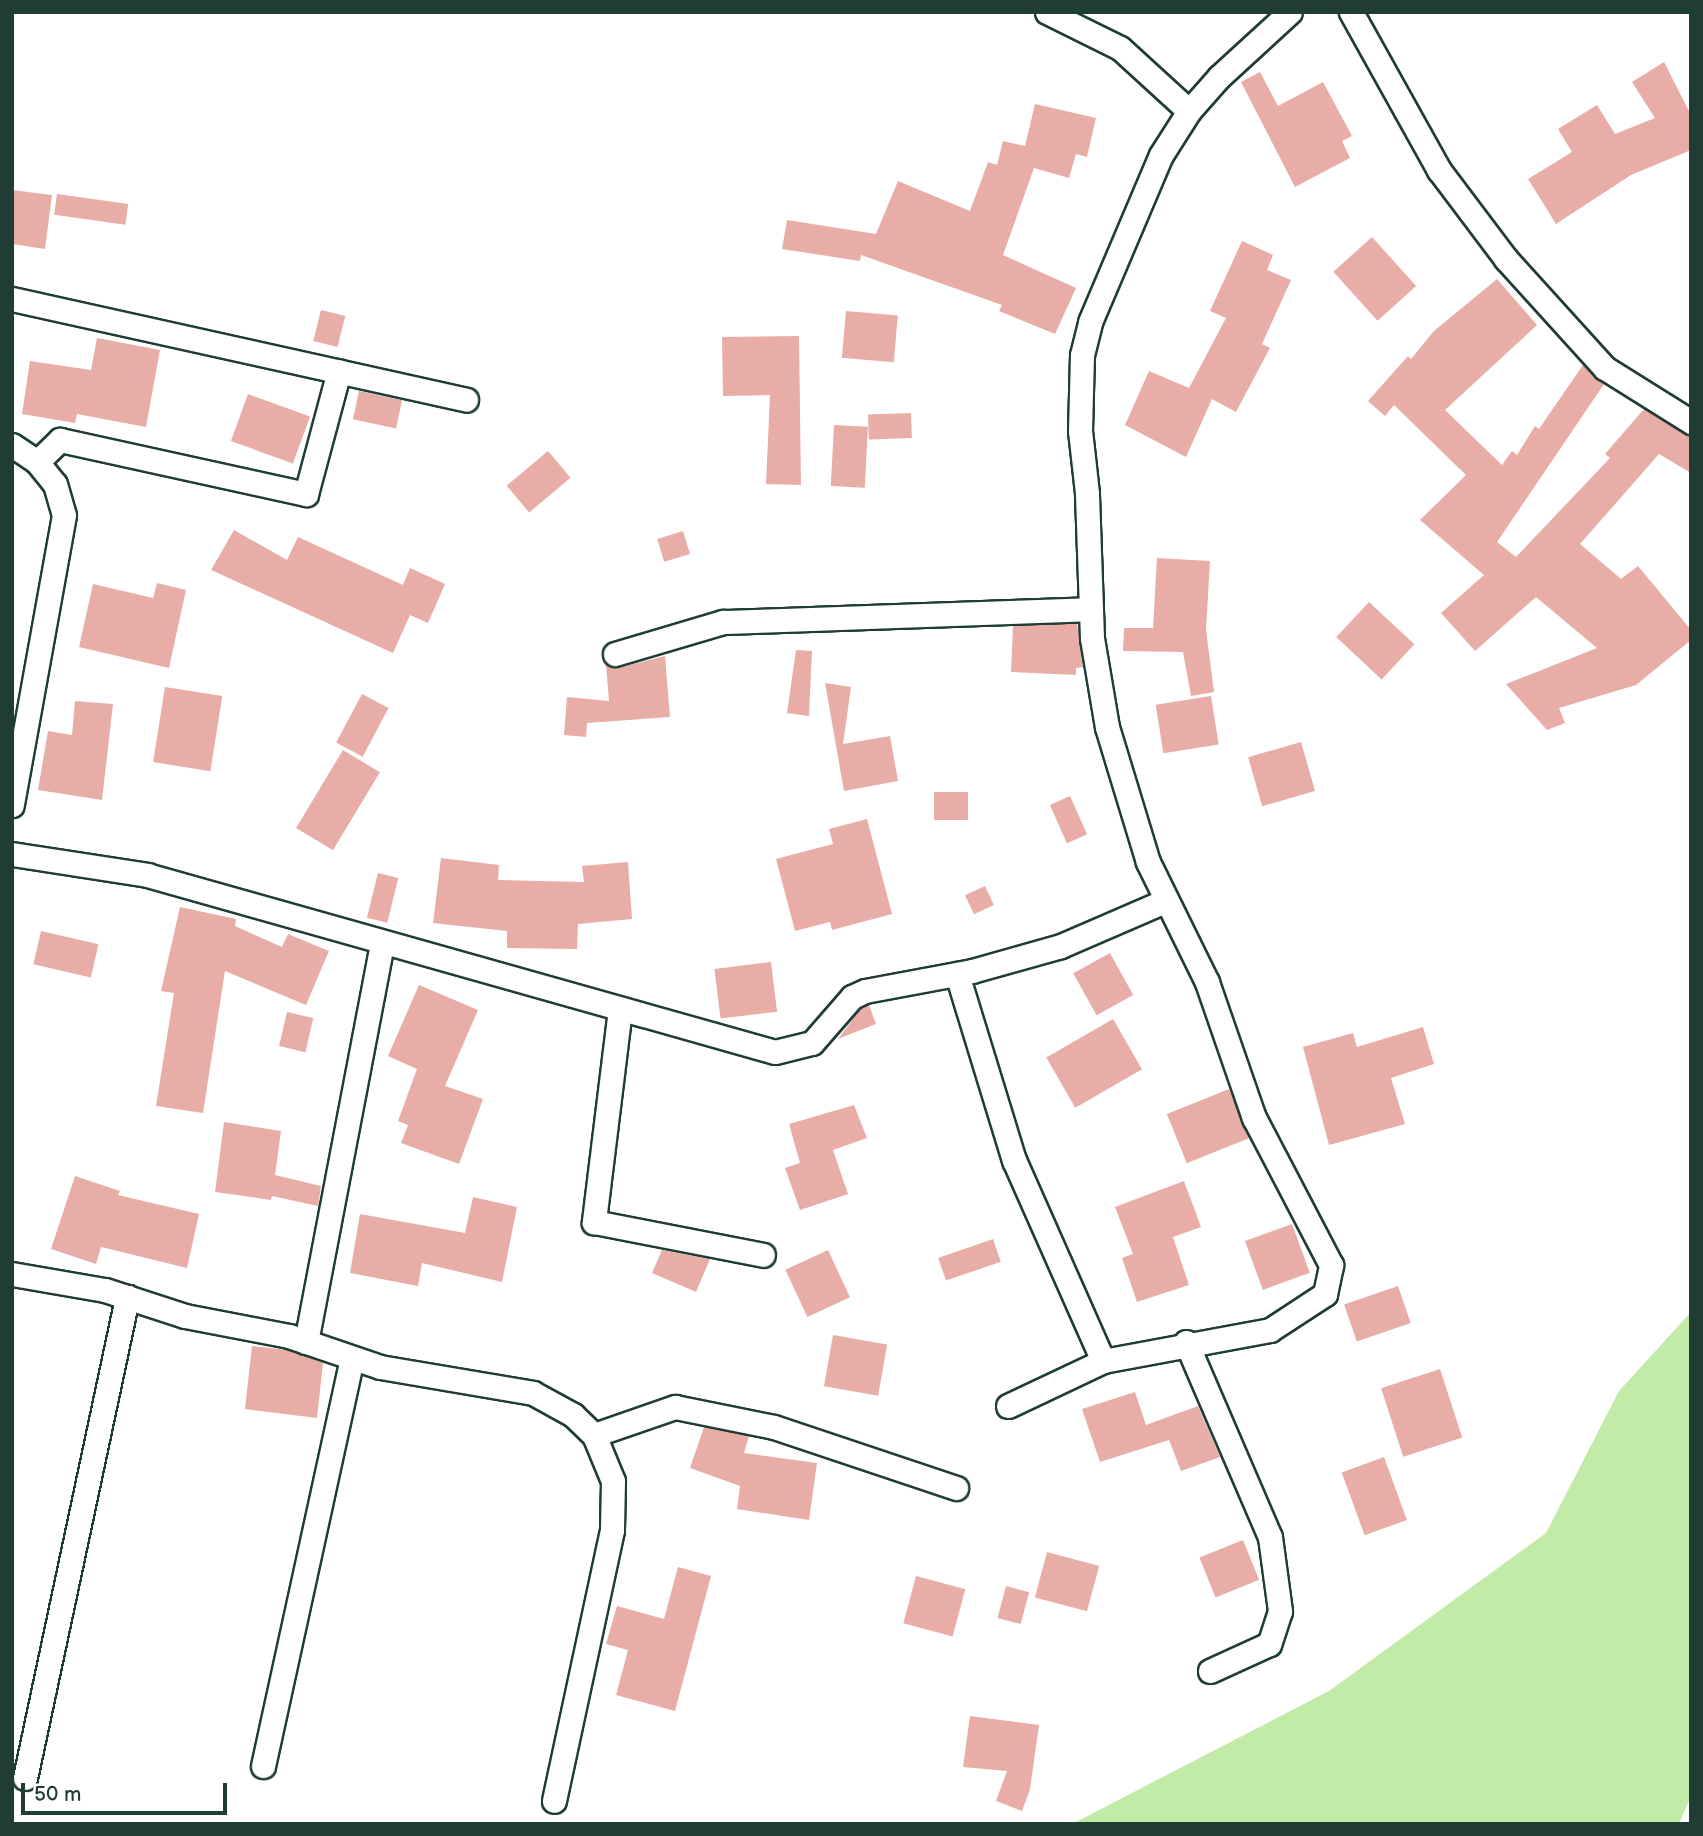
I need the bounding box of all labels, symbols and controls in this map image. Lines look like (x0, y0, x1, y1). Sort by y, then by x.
scale bar (24, 1770, 231, 1814)
text: 50 m (34, 1782, 81, 1807)

